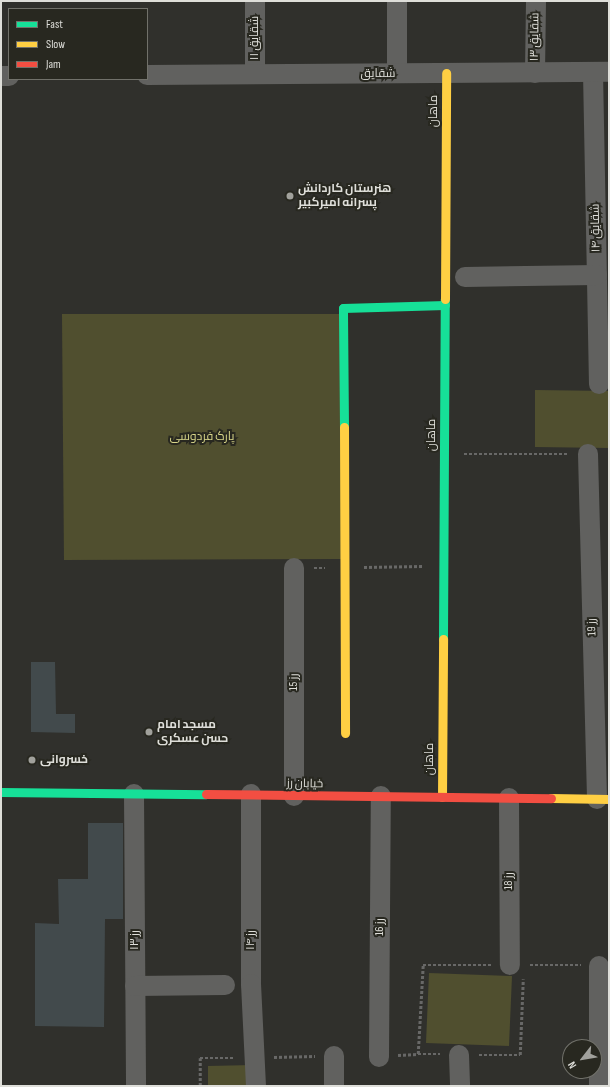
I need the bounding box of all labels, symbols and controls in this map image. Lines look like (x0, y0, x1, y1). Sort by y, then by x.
legend (8, 8, 148, 80)
street label: شقایق ۱۳ (527, 12, 543, 62)
street label: شقایق ۱۱ (248, 16, 262, 60)
text: Fast (46, 17, 63, 32)
text: Slow (46, 37, 65, 52)
text: Jam (46, 57, 61, 72)
street label: شقایق (360, 67, 396, 81)
street label: ماهان (427, 95, 441, 127)
place label: هنرستان کاردانش پسرانه امیرکبیر (298, 182, 392, 210)
marker: هنرستان کاردانش پسرانه امیرکبیر (285, 191, 295, 201)
street label: شقایق ۱۴ (588, 204, 604, 252)
street label: ماهان (425, 419, 439, 451)
park label: پارک فردوسی (170, 430, 234, 444)
street label: رز 19 (584, 618, 600, 636)
street label: رز 15 (287, 673, 301, 691)
place label: مسجد امام حسن عسکری (157, 718, 228, 746)
marker: مسجد امام حسن عسکری (144, 727, 154, 737)
street label: ماهان (423, 743, 437, 775)
place label: خسروانی (40, 753, 88, 767)
marker: خسروانی (27, 755, 37, 765)
street label: خیابان رز (287, 776, 323, 792)
street label: رز 18 (502, 872, 516, 890)
street label: رز 16 (373, 918, 387, 936)
street label: رز ۱۳ (128, 930, 142, 950)
street label: رز ۱۴ (244, 930, 258, 950)
north arrow (562, 1039, 602, 1079)
text: N (565, 1059, 579, 1071)

